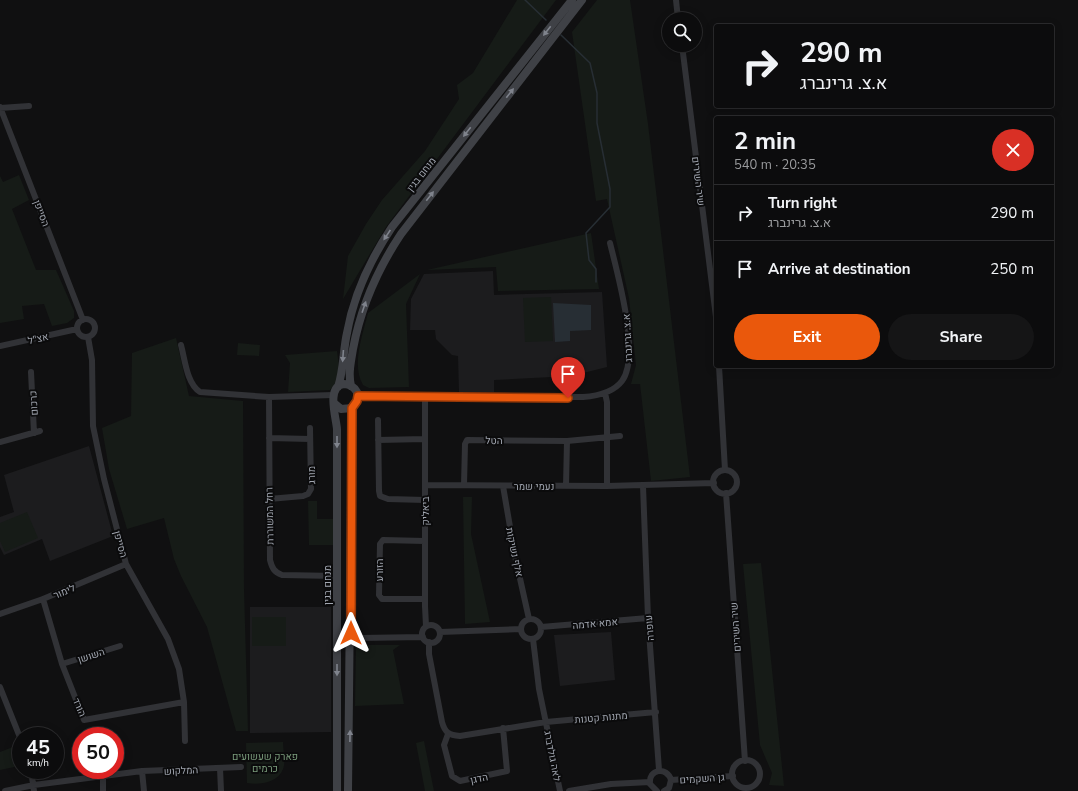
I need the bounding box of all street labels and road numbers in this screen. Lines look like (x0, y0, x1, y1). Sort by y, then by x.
street label: מנחם בגין (404, 155, 440, 195)
street label: שיר השירים (688, 156, 708, 207)
street label: הסייפן (30, 198, 53, 229)
street label: א.צ. גרינברג (620, 313, 636, 363)
street label: אצ"ל (26, 330, 50, 348)
street label: כרכום (26, 390, 42, 416)
street label: הטל (485, 434, 503, 448)
street label: מורג (305, 466, 319, 484)
street label: נעמי שמר (514, 480, 554, 494)
street label: רחל המשוררת (262, 487, 278, 545)
street label: ביאליק (419, 496, 433, 526)
street label: אלף נשיקות (502, 526, 526, 578)
street label: הסייפן (110, 529, 130, 559)
street label: הזורע (373, 558, 387, 582)
street label: מנחם בגין (321, 565, 335, 605)
street label: לימור (51, 581, 77, 603)
street label: שיר השירים (727, 602, 745, 652)
street label: עופרה (642, 614, 658, 641)
street label: אמא אדמה (572, 615, 618, 633)
street label: השושן (76, 645, 107, 667)
street label: הורד (69, 696, 89, 719)
street label: מתנות קטנות (574, 709, 628, 727)
street label: לאה גולדברג (540, 730, 564, 783)
street label: המלקוש (163, 763, 199, 779)
street label: הדגן (469, 770, 489, 788)
street label: גן השקמים (679, 770, 725, 788)

